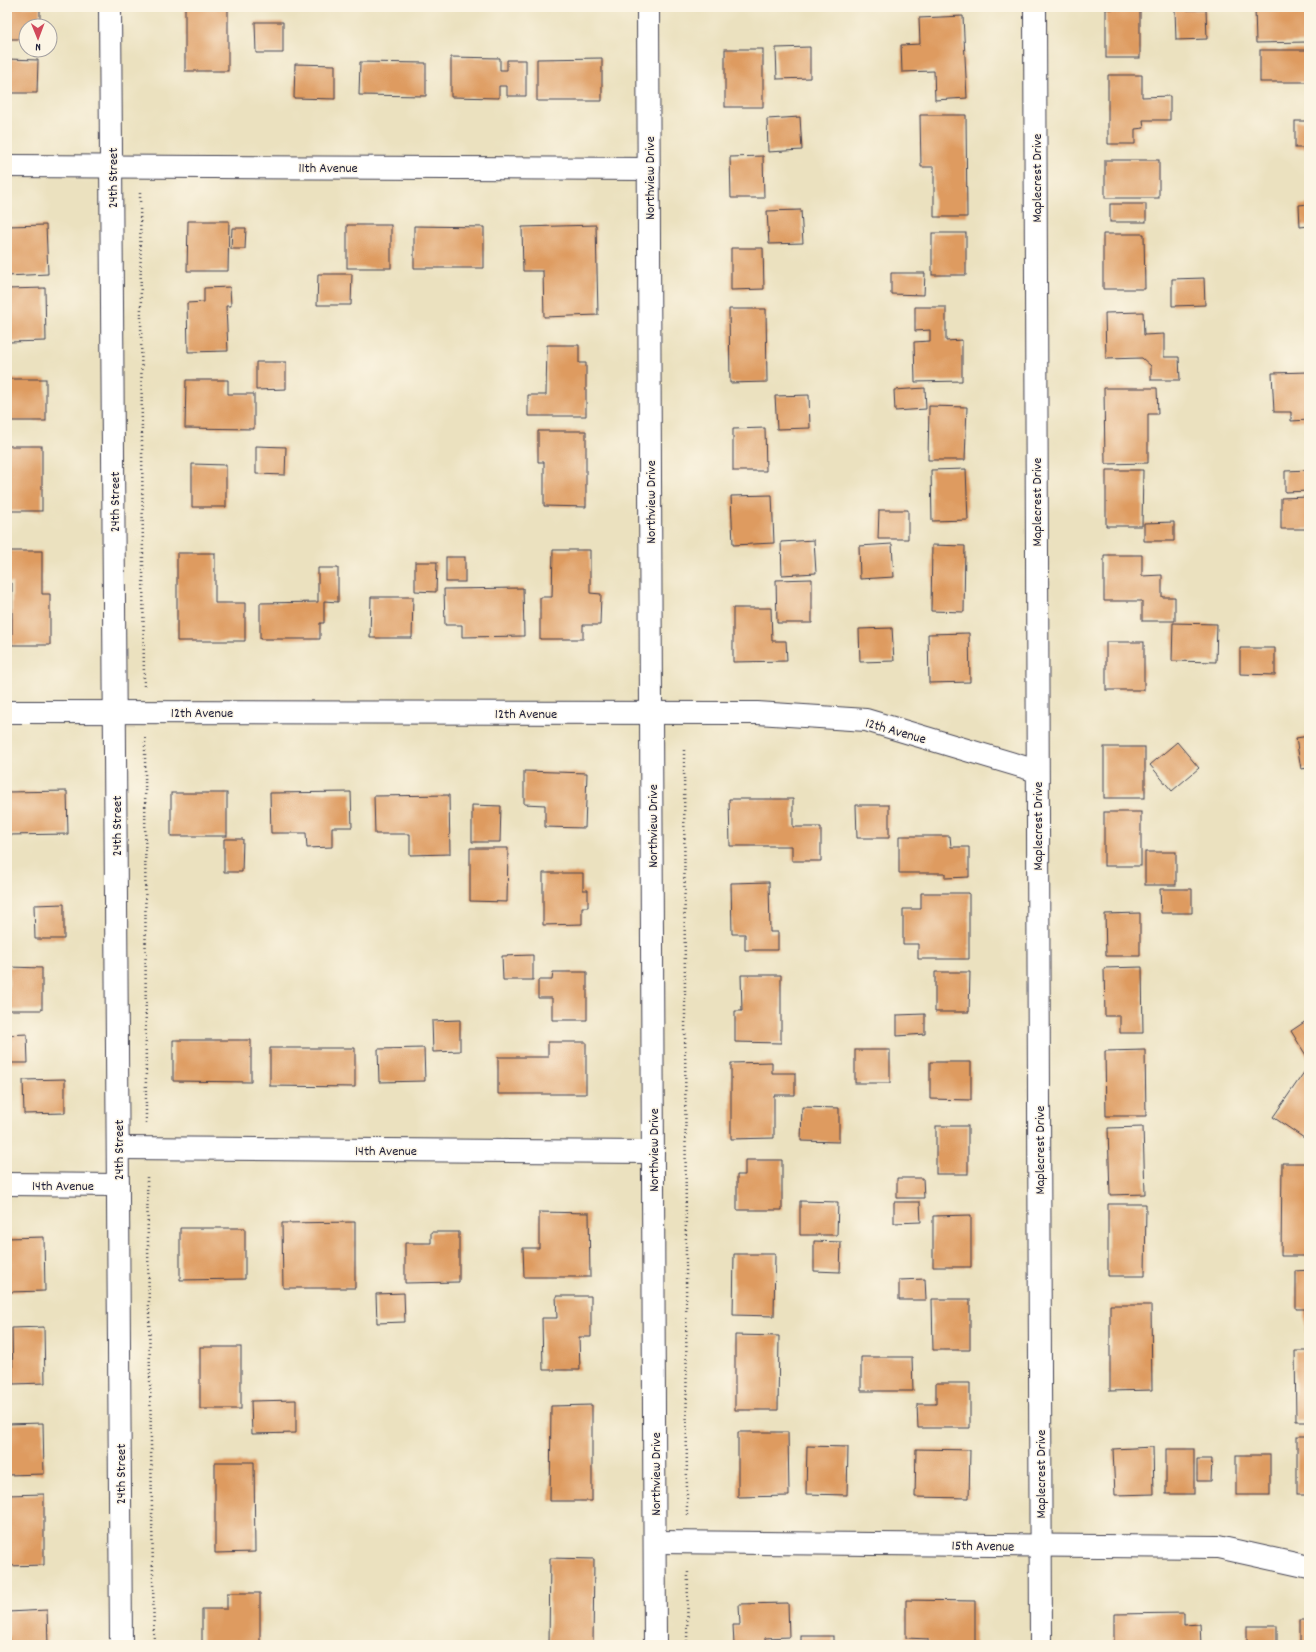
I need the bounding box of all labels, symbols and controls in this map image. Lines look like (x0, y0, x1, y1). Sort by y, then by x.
north arrow (18, 18, 58, 58)
text: N (35, 38, 41, 54)
street label: Maplecrest Drive (1028, 134, 1048, 222)
street label: Northview Drive (641, 136, 661, 220)
street label: 24th Street (104, 148, 124, 208)
street label: 11th Avenue (298, 159, 358, 179)
street label: Maplecrest Drive (1028, 458, 1048, 546)
street label: Northview Drive (642, 460, 662, 544)
street label: 24th Street (106, 472, 126, 532)
street label: 12th Avenue (171, 704, 233, 724)
street label: 12th Avenue (495, 705, 557, 725)
street label: 12th Avenue (863, 714, 928, 750)
street label: Maplecrest Drive (1029, 782, 1049, 870)
street label: Northview Drive (644, 784, 664, 868)
street label: 24th Street (108, 796, 128, 856)
street label: Maplecrest Drive (1031, 1106, 1051, 1194)
street label: Northview Drive (645, 1108, 665, 1192)
street label: 24th Street (110, 1120, 130, 1180)
street label: 14th Avenue (355, 1142, 417, 1162)
street label: 14th Avenue (32, 1177, 94, 1197)
street label: Maplecrest Drive (1032, 1430, 1052, 1518)
street label: Northview Drive (647, 1432, 667, 1516)
street label: 24th Street (112, 1444, 132, 1504)
street label: 15th Avenue (951, 1536, 1014, 1558)

